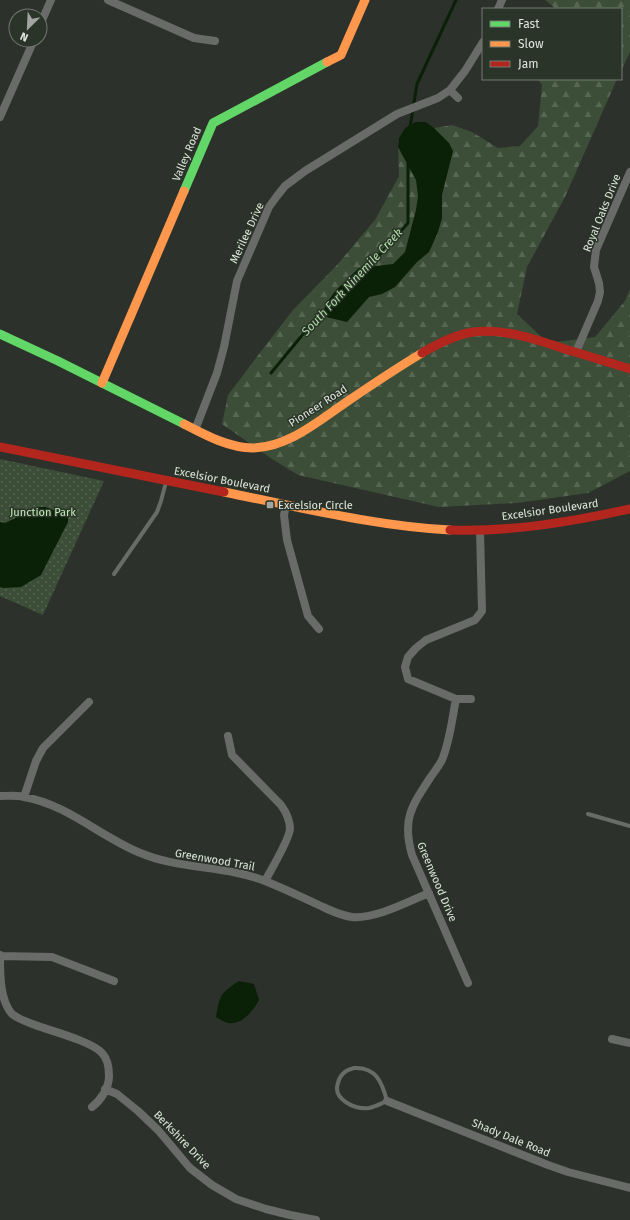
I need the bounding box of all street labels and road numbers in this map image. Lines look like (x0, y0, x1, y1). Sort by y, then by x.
street label: Valley Road (170, 125, 204, 183)
street label: Royal Oaks Drive (580, 172, 624, 254)
street label: Merilee Drive (227, 200, 267, 266)
street label: Pioneer Road (286, 382, 350, 430)
street label: Excelsior Boulevard (173, 464, 271, 496)
street label: Excelsior Boulevard (501, 497, 599, 523)
street label: Greenwood Drive (414, 840, 460, 924)
street label: Greenwood Trail (174, 847, 256, 873)
street label: Berkshire Drive (151, 1108, 213, 1172)
street label: Shady Dale Road (470, 1116, 552, 1160)

